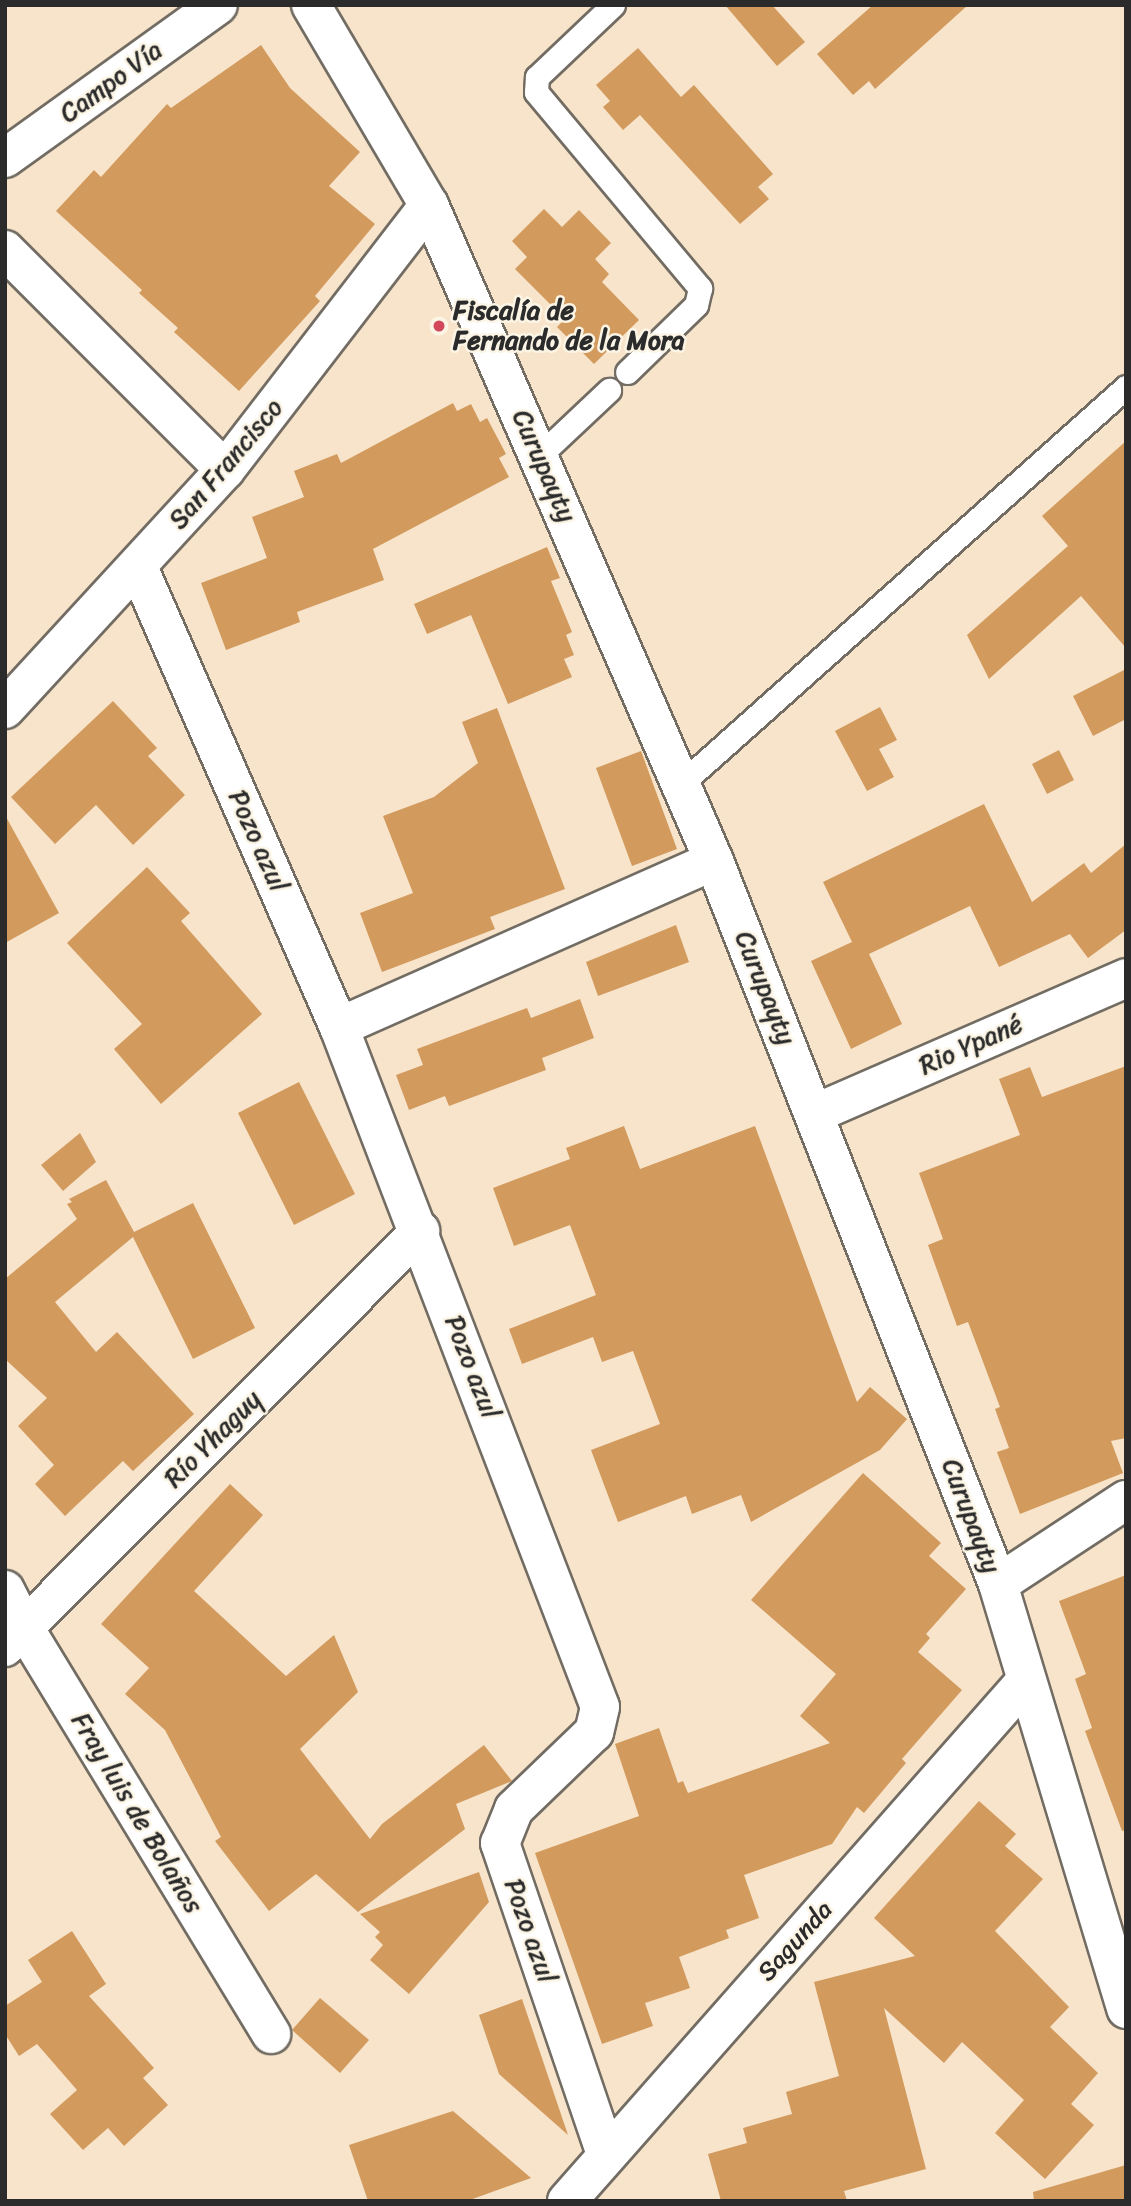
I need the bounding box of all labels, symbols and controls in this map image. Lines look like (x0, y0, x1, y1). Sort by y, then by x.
street label: Campo Vía (54, 35, 168, 129)
place label: Fiscalía de Fernando de la Mora (453, 295, 685, 356)
marker: Fiscalía de Fernando de la Mora (431, 318, 447, 334)
street label: San Francisco (163, 393, 289, 535)
street label: Curupayty (505, 405, 583, 527)
street label: Pozo azul (222, 785, 294, 897)
street label: Curupayty (728, 927, 802, 1049)
street label: Rio Ypané (914, 1008, 1028, 1082)
street label: Pozo azul (438, 1311, 506, 1423)
street label: Río Yhaguy (158, 1384, 268, 1494)
street label: Curupayty (935, 1455, 1007, 1577)
street label: Fray luis de Bolaños (65, 1707, 209, 1919)
street label: Pozo azul (498, 1875, 562, 1987)
street label: Sagunda (751, 1894, 839, 1988)

